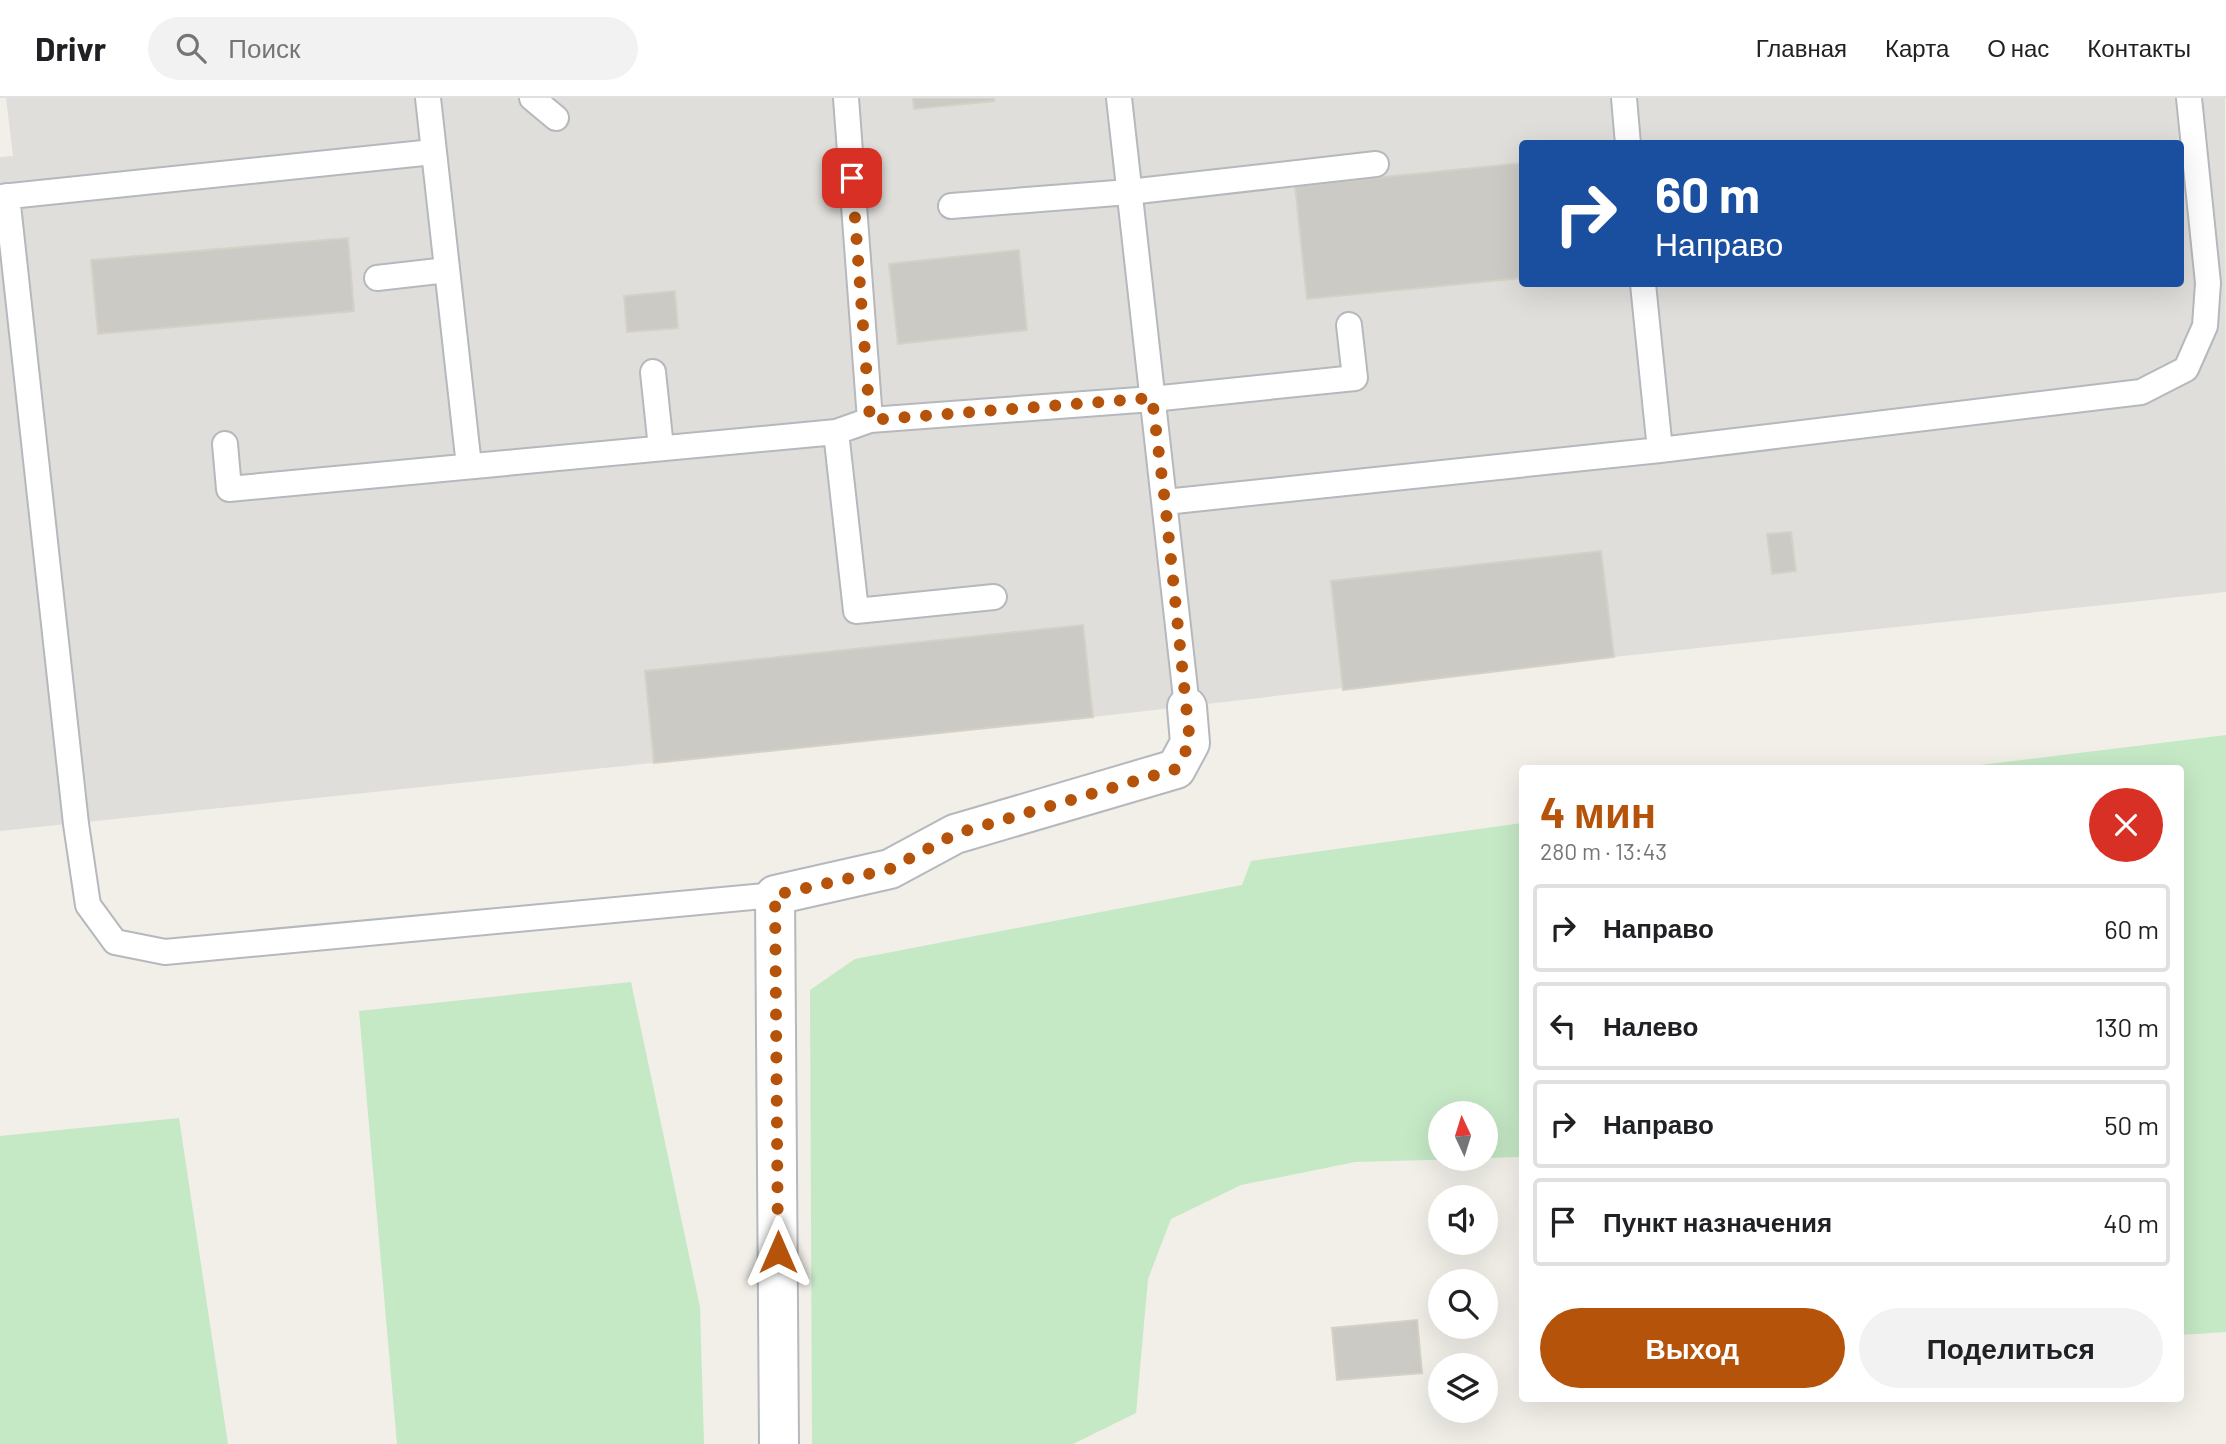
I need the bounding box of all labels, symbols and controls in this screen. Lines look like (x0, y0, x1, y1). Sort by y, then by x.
search box (148, 17, 638, 80)
text: Drivr (35, 28, 106, 68)
icon: search (172, 29, 210, 67)
text: Поиск (228, 32, 300, 63)
text: Главная (1756, 33, 1847, 62)
text: Карта (1885, 33, 1949, 62)
text: О нас (1987, 33, 2049, 62)
text: Контакты (2087, 33, 2191, 62)
pin (822, 148, 882, 208)
icon: arrive (833, 159, 871, 197)
text: 60 m (1655, 164, 1760, 223)
icon: right (1540, 168, 1631, 259)
text: Направо (1655, 224, 1783, 262)
text: 4 мин (1540, 786, 1656, 836)
button: close (2089, 788, 2163, 862)
text: 280 m · 13:43 (1540, 837, 1667, 865)
icon: right (1544, 909, 1582, 947)
text: Направо (1603, 912, 1714, 943)
text: 60 m (2104, 913, 2159, 944)
icon: left (1544, 1007, 1582, 1045)
text: Налево (1603, 1010, 1698, 1041)
text: 130 m (2095, 1011, 2159, 1042)
north arrow (1428, 1101, 1498, 1171)
map controls (1428, 1101, 1498, 1423)
icon: right (1544, 1105, 1582, 1143)
text: Направо (1603, 1108, 1714, 1139)
text: 50 m (2104, 1109, 2159, 1140)
button: sound (1428, 1185, 1498, 1255)
icon: arrive (1544, 1203, 1582, 1241)
text: Пункт назначения (1603, 1206, 1832, 1237)
text: 40 m (2103, 1207, 2159, 1238)
position arrow (741, 1215, 815, 1289)
button: search (1428, 1269, 1498, 1339)
button: Выход (1540, 1308, 1845, 1388)
button: Поделиться (1859, 1308, 2163, 1388)
button: layers (1428, 1353, 1498, 1423)

